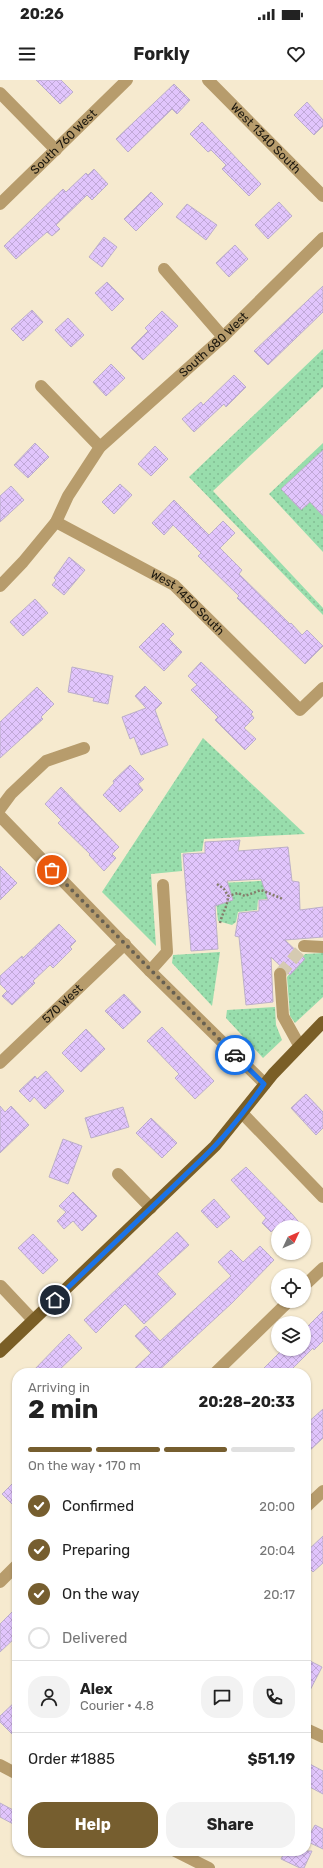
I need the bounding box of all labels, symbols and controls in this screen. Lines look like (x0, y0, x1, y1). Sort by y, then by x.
text: 20:26 (20, 5, 64, 23)
icon: menu (16, 43, 38, 65)
text: Forkly (133, 43, 190, 65)
icon: heart (285, 43, 307, 65)
street label: West 1340 South (228, 100, 304, 177)
street label: South 760 West (28, 106, 100, 177)
street label: South 680 West (176, 309, 251, 380)
street label: West 1450 South (148, 567, 227, 638)
pin (35, 853, 69, 887)
icon: bag (41, 859, 63, 881)
street label: 570 West (39, 981, 86, 1026)
courier (215, 1035, 255, 1075)
icon: car (224, 1044, 246, 1066)
north arrow (271, 1220, 311, 1260)
map controls (271, 1220, 311, 1356)
button: locate (271, 1268, 311, 1308)
pin (38, 1283, 72, 1317)
icon: home (44, 1289, 66, 1311)
button: layers (271, 1316, 311, 1356)
text: Arriving in (28, 1380, 90, 1395)
text: 20:28–20:33 (199, 1393, 295, 1411)
text: 2 min (28, 1394, 98, 1425)
text: On the way · 170 m (28, 1458, 141, 1473)
icon: check (28, 1495, 50, 1517)
text: Confirmed (62, 1497, 134, 1515)
text: 20:00 (259, 1499, 295, 1514)
icon: check (28, 1539, 50, 1561)
text: Preparing (62, 1541, 130, 1559)
text: 20:04 (259, 1543, 295, 1558)
icon: check (28, 1583, 50, 1605)
text: On the way (62, 1585, 140, 1603)
text: 20:17 (264, 1587, 295, 1602)
text: Delivered (62, 1629, 127, 1647)
button: person (28, 1676, 70, 1718)
button: chat (201, 1676, 243, 1718)
button: phone (253, 1676, 295, 1718)
text: Alex (80, 1680, 113, 1698)
text: Courier · 4.8 (80, 1698, 154, 1713)
text: Order #1885 (28, 1750, 115, 1768)
text: $51.19 (248, 1750, 295, 1768)
button: Help (28, 1802, 158, 1848)
button: Share (166, 1802, 295, 1848)

